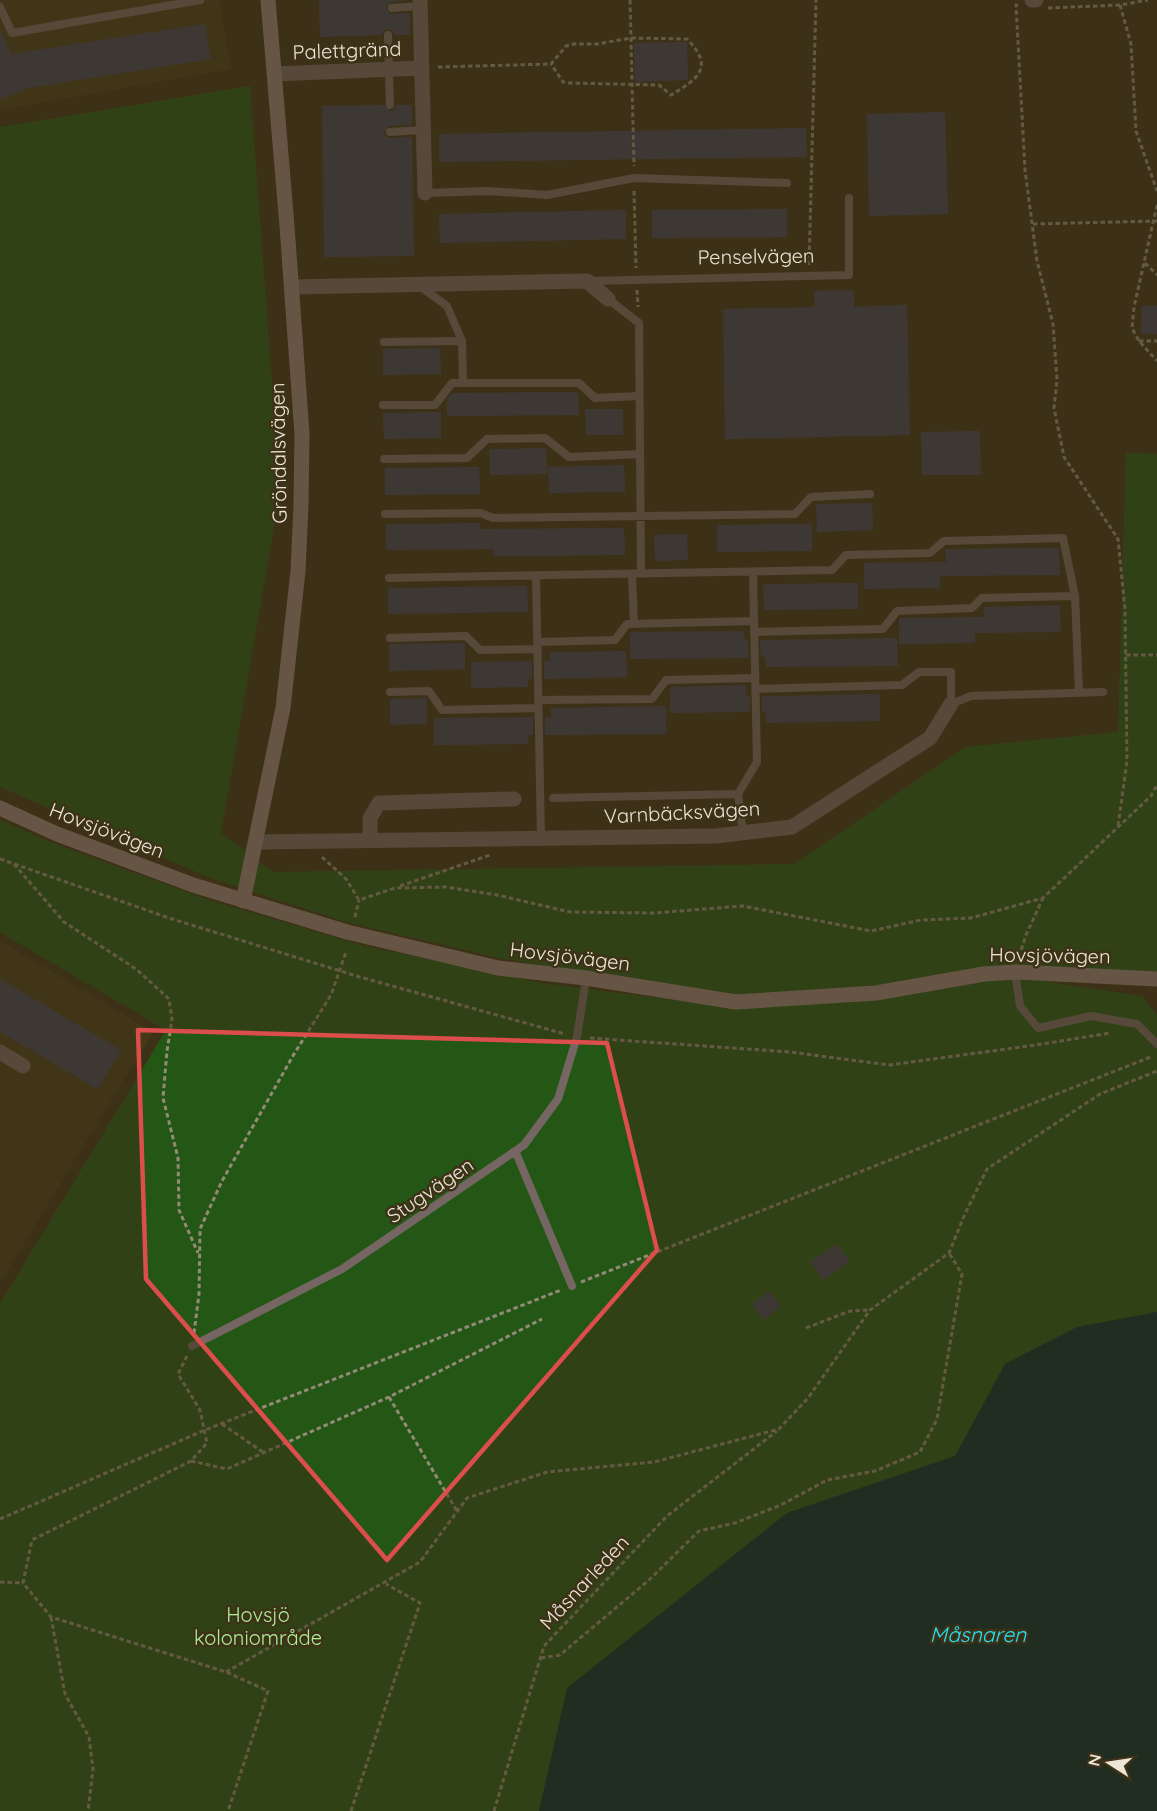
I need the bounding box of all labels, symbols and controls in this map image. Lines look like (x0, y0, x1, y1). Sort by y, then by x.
street label: Palettgränd (292, 36, 402, 64)
street label: Penselvägen (697, 242, 815, 270)
street label: Gröndalsvägen (264, 382, 292, 524)
street label: Varnbäcksvägen (603, 795, 761, 829)
street label: Hovsjövägen (46, 797, 168, 863)
street label: Hovsjövägen (508, 936, 632, 976)
street label: Hovsjövägen (989, 941, 1111, 969)
street label: Stugvägen (382, 1152, 478, 1228)
street label: Måsnarleden (534, 1530, 634, 1634)
park label: Hovsjö koloniområde (194, 1602, 322, 1650)
water label: Måsnaren (930, 1621, 1027, 1647)
north arrow (1079, 1733, 1139, 1793)
text: N (1083, 1752, 1105, 1768)

